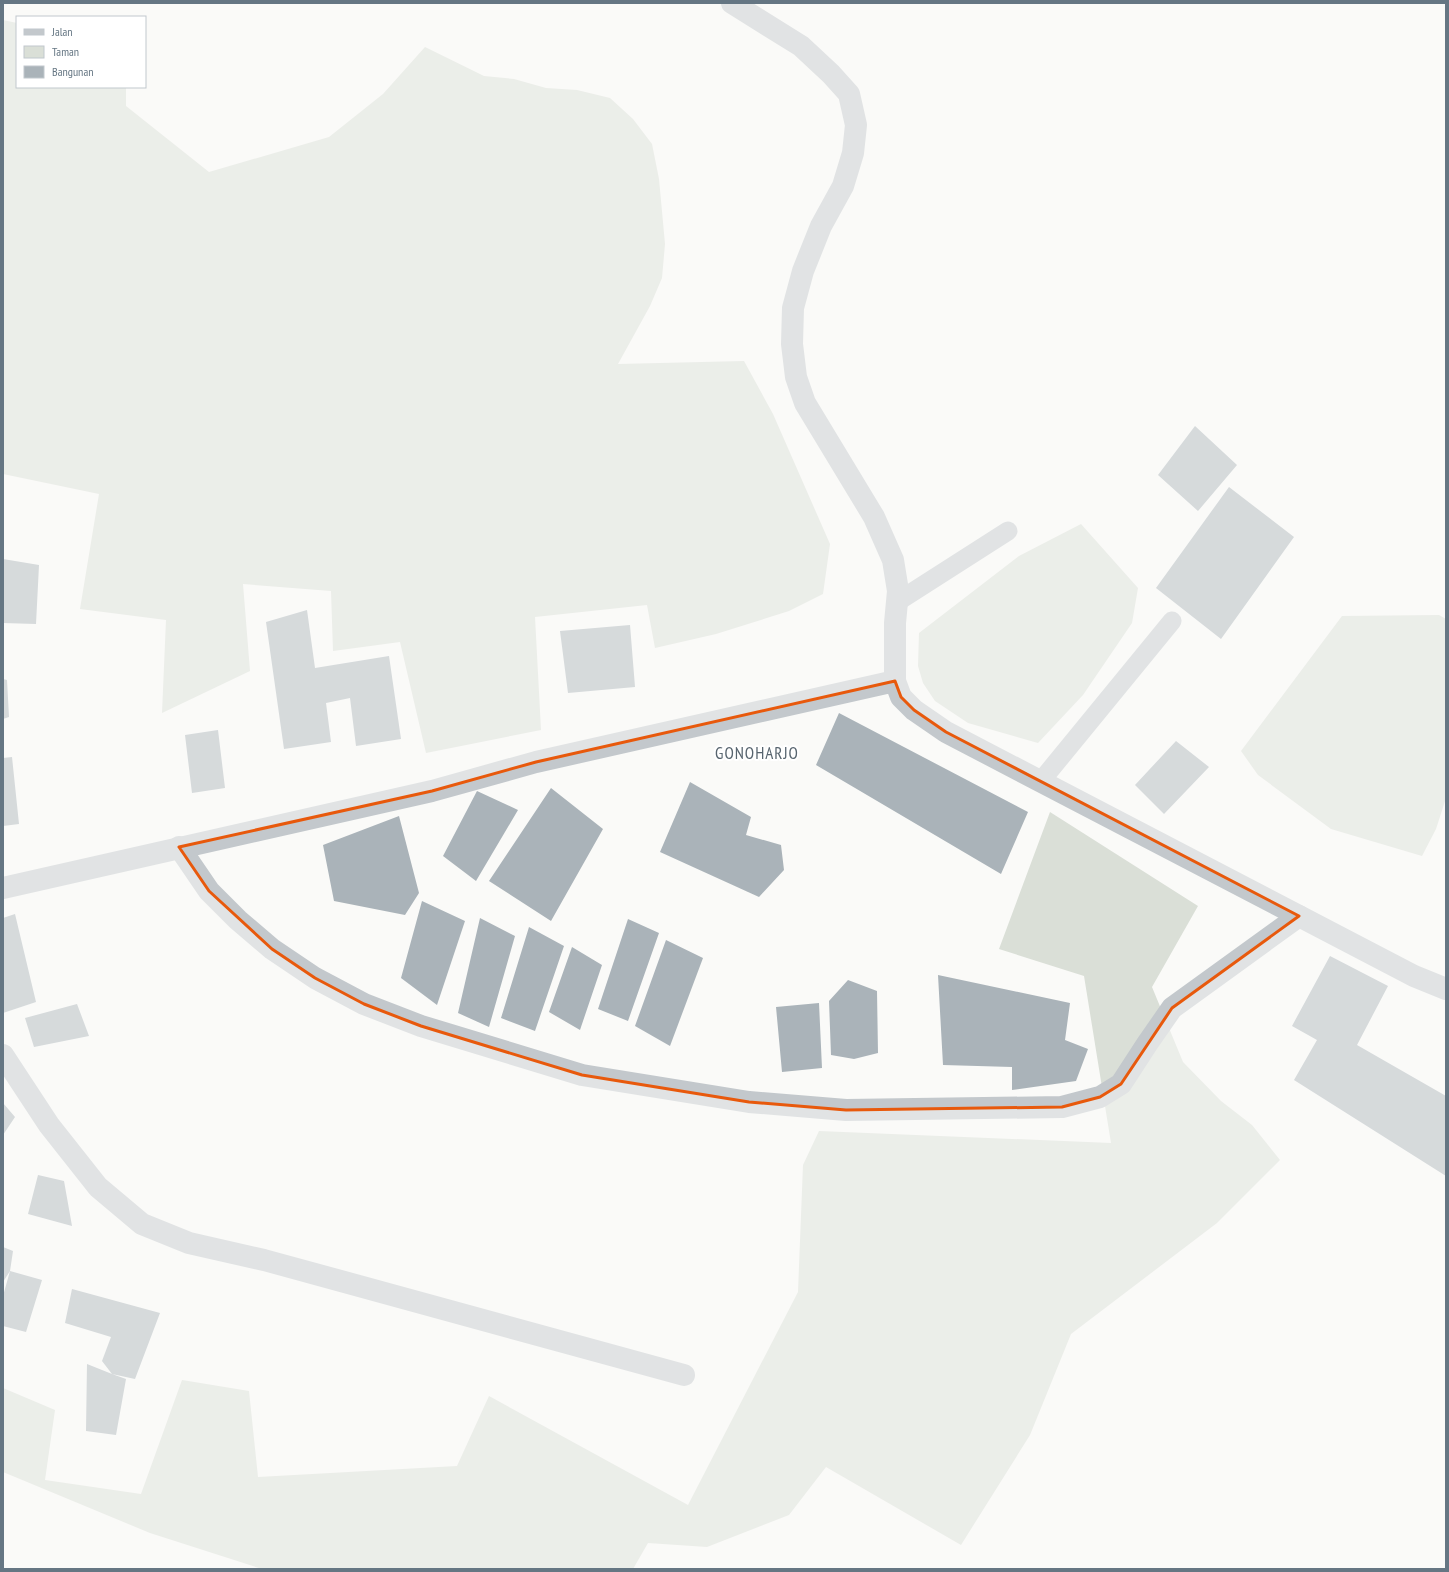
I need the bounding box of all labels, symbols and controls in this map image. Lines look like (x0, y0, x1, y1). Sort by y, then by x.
legend (16, 16, 146, 88)
text: Jalan (51, 24, 73, 39)
text: Taman (52, 44, 79, 59)
text: Bangunan (52, 64, 93, 79)
district label: GONOHARJO (715, 742, 799, 764)

